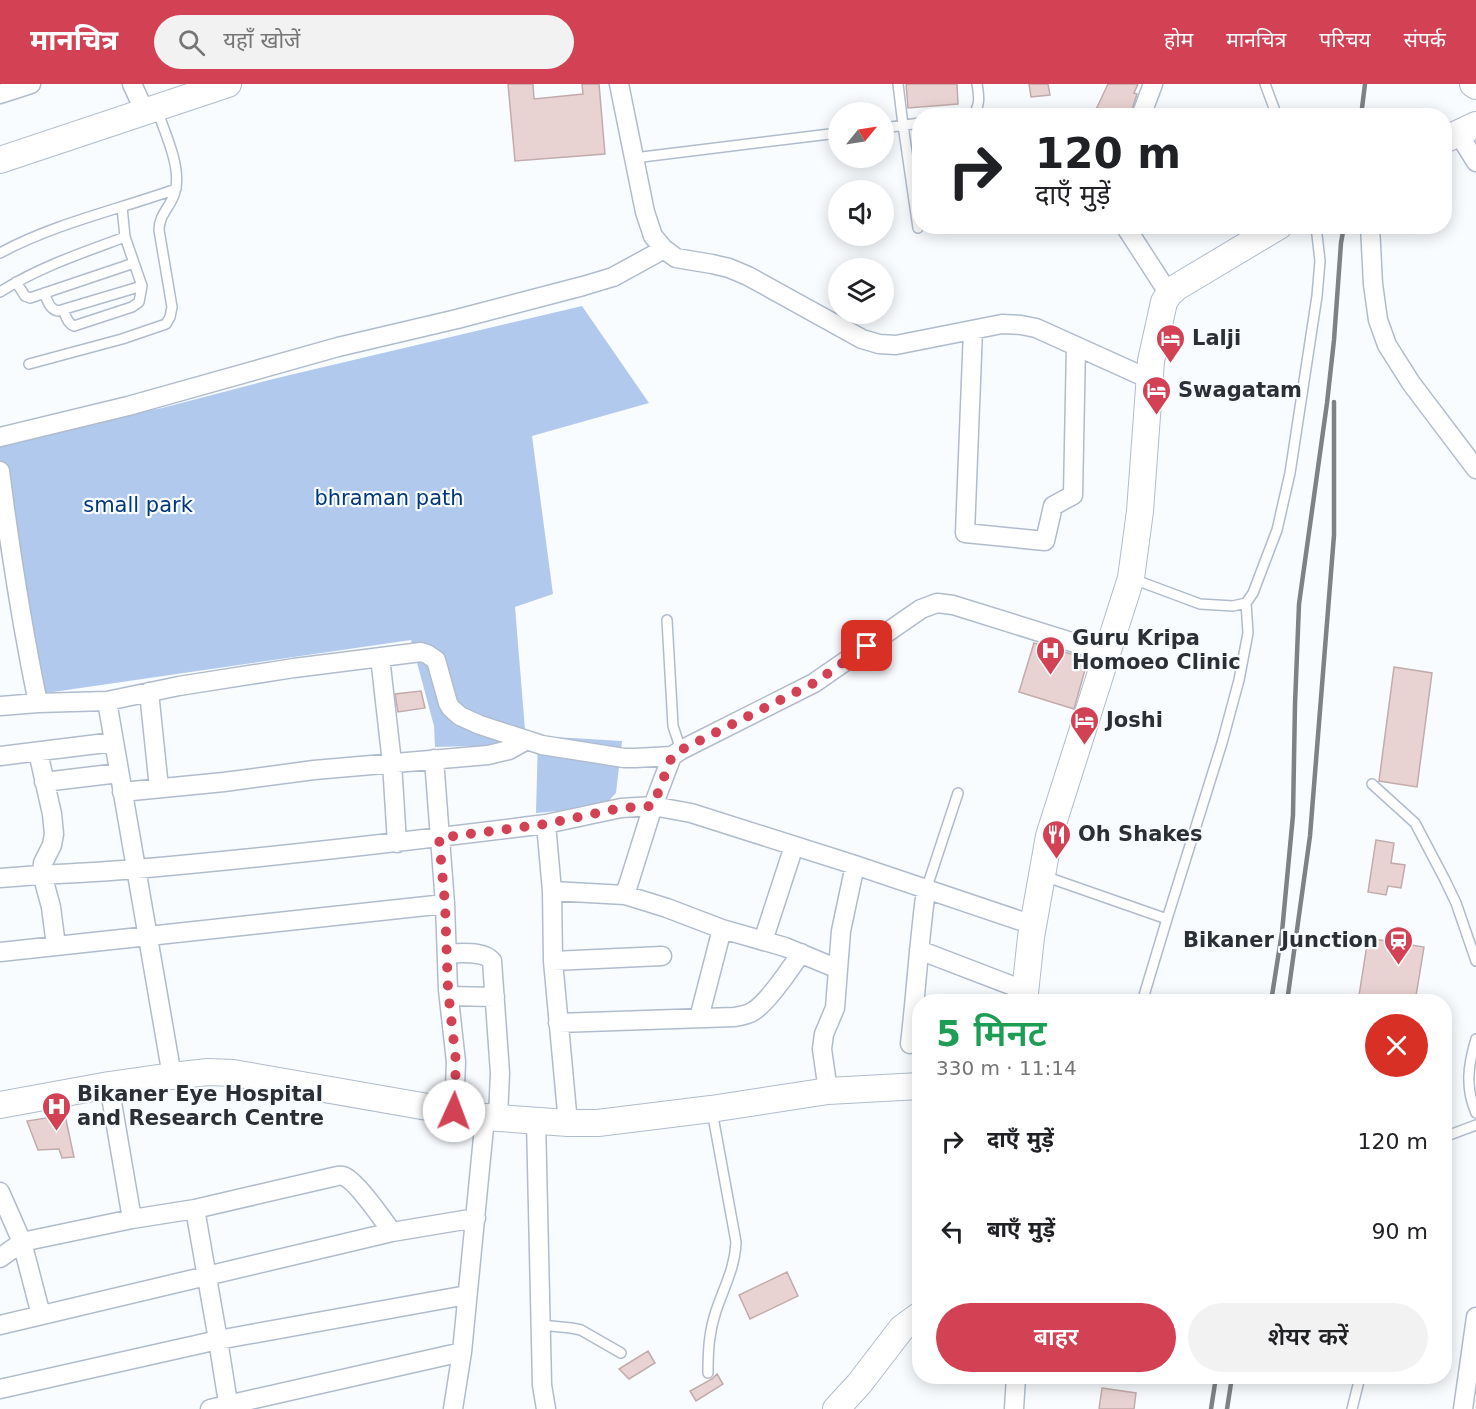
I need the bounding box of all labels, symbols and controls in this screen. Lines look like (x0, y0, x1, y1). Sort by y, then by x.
search box (154, 15, 574, 69)
text: मानचित्र (30, 24, 118, 57)
icon: search (175, 26, 208, 59)
text: यहाँ खोजें (223, 28, 300, 53)
text: होम (1164, 28, 1193, 52)
text: मानचित्र (1226, 28, 1286, 52)
text: परिचय (1319, 28, 1371, 52)
text: संपर्क (1404, 28, 1446, 52)
north arrow (828, 102, 894, 168)
map controls (828, 102, 894, 324)
text: 120 m (1035, 129, 1181, 178)
icon: right (936, 132, 1014, 210)
text: दाएँ मुड़ें (1035, 179, 1110, 210)
button: sound (828, 180, 894, 246)
button: layers (828, 258, 894, 324)
hotel icon: Lalji (1155, 322, 1187, 364)
place label: Lalji (1192, 326, 1241, 350)
hotel icon: Swagatam (1141, 374, 1173, 416)
place label: Swagatam (1178, 378, 1302, 402)
park label: bhraman path (314, 486, 464, 510)
park label: small park (83, 493, 194, 517)
pin (841, 620, 892, 671)
place label: Guru Kripa Homoeo Clinic (1072, 626, 1241, 674)
icon: arrive (850, 629, 883, 662)
hospital icon: Guru Kripa Homoeo Clinic (1035, 634, 1067, 676)
hotel icon: Joshi (1069, 704, 1101, 746)
place label: Joshi (1104, 708, 1163, 732)
restaurant icon: Oh Shakes (1041, 818, 1073, 860)
place label: Oh Shakes (1078, 822, 1203, 846)
station icon: Bikaner Junction (1383, 924, 1415, 966)
place label: Bikaner Junction (1183, 928, 1378, 952)
text: 5 मिनट (936, 1013, 1047, 1054)
button: close (1365, 1014, 1428, 1077)
text: 330 m · 11:14 (936, 1056, 1077, 1080)
position arrow (422, 1079, 486, 1143)
place label: Bikaner Eye Hospital and Research Centre (77, 1082, 324, 1130)
hospital icon: Bikaner Eye Hospital and Research Centre (40, 1090, 72, 1132)
icon: right (936, 1125, 969, 1158)
text: दाएँ मुड़ें (987, 1127, 1054, 1152)
text: 120 m (1358, 1129, 1428, 1154)
icon: left (936, 1215, 969, 1248)
text: बाएँ मुड़ें (987, 1217, 1055, 1242)
text: 90 m (1372, 1219, 1428, 1244)
button: बाहर (936, 1303, 1176, 1372)
button: शेयर करें (1188, 1303, 1428, 1372)

